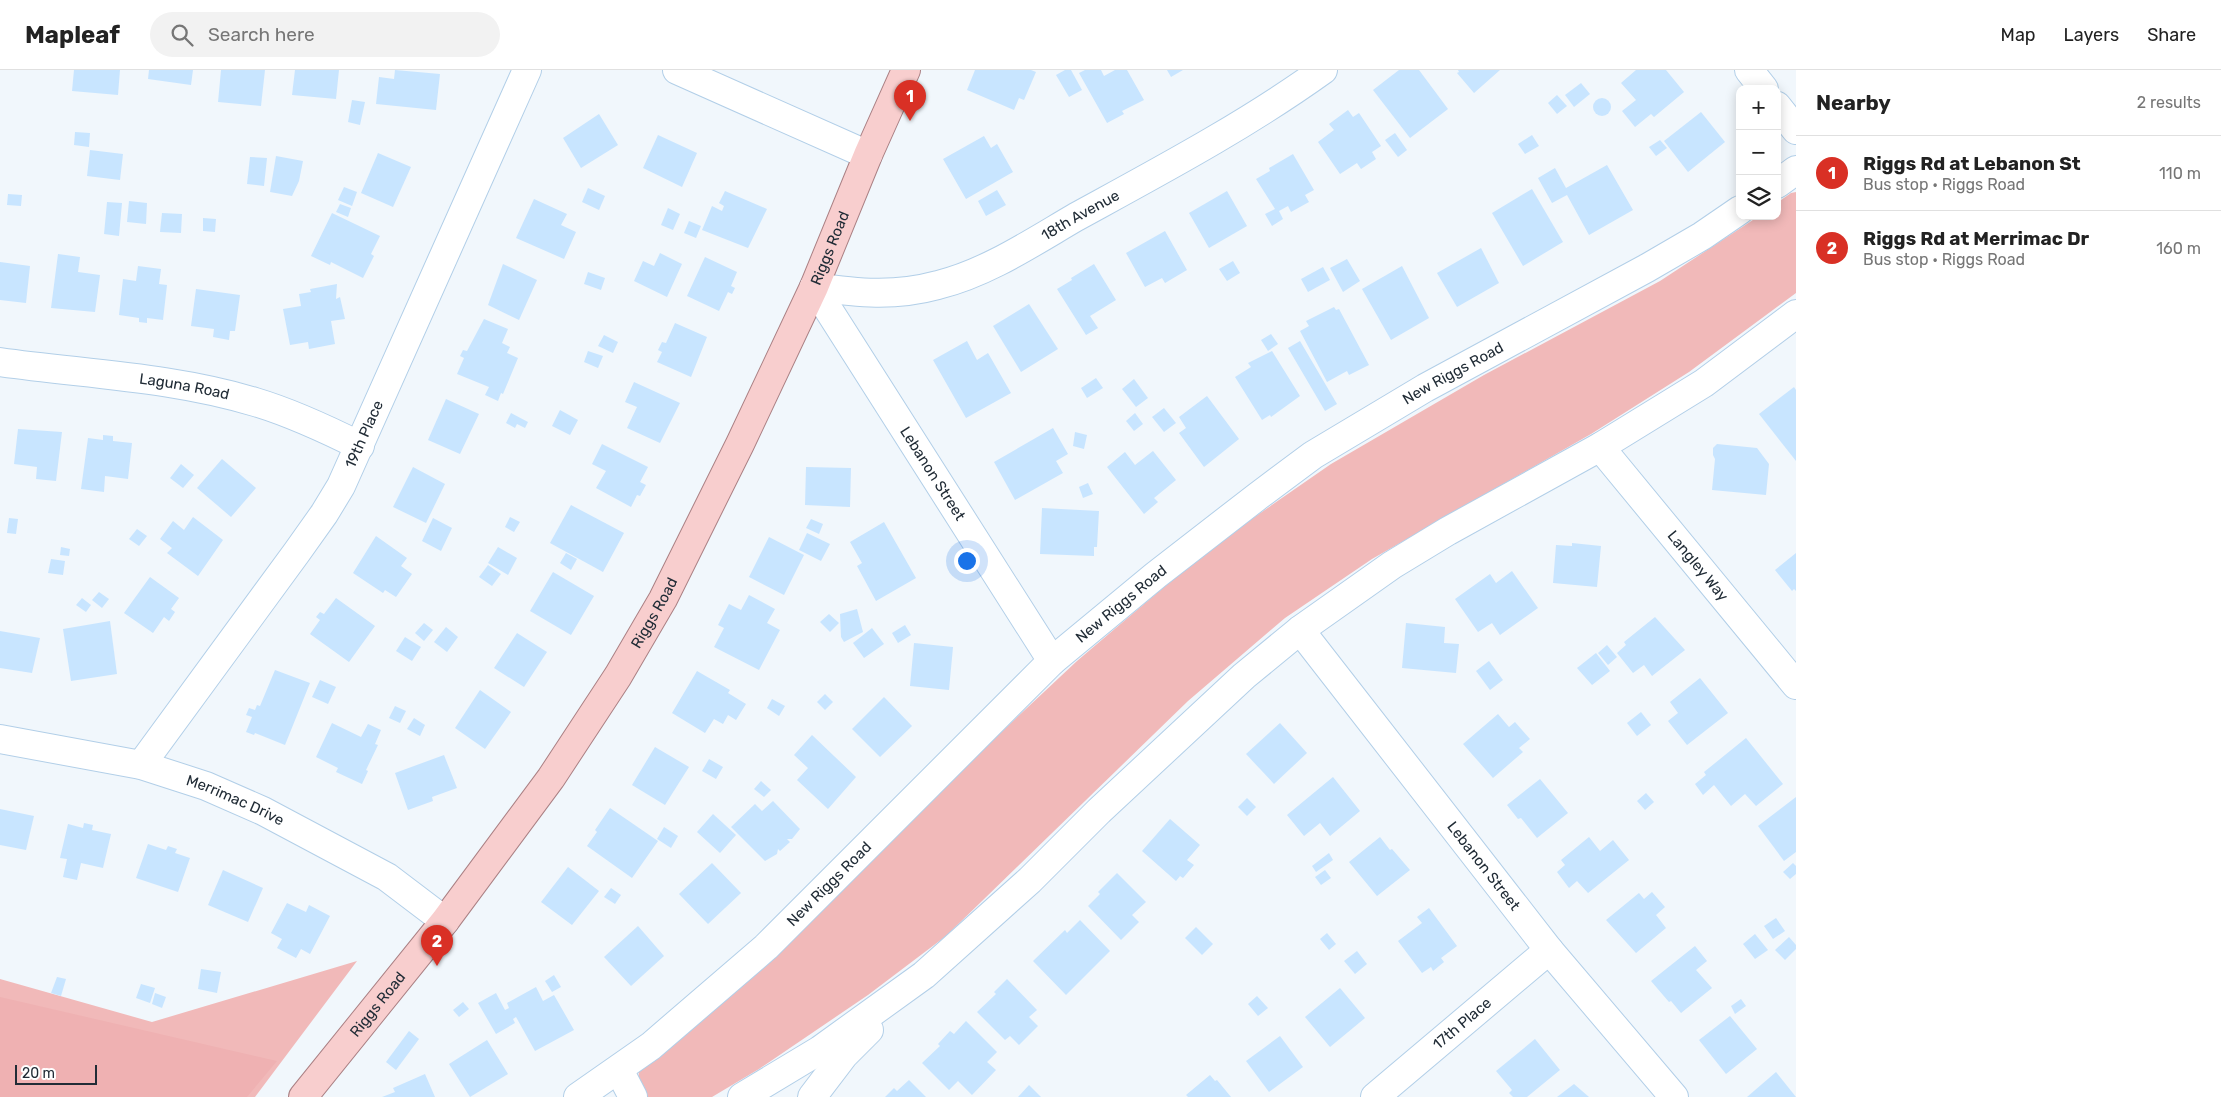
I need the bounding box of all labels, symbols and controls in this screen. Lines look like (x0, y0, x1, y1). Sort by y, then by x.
search box (150, 12, 500, 57)
text: Mapleaf (25, 21, 120, 49)
icon: search (168, 21, 196, 49)
text: Search here (208, 23, 315, 46)
text: Map (2001, 24, 2036, 46)
text: Layers (2064, 24, 2119, 46)
text: Share (2147, 24, 2196, 46)
pin: 1 (894, 80, 926, 121)
map controls (1736, 85, 1781, 220)
button: + (1736, 85, 1781, 130)
text: Nearby (1816, 90, 1891, 115)
text: 2 results (2137, 93, 2201, 112)
button: − (1736, 130, 1781, 175)
text: Riggs Rd at Lebanon St (1863, 152, 2081, 175)
text: 1 (1828, 164, 1836, 183)
text: 110 m (2159, 164, 2201, 183)
button: layers (1736, 175, 1781, 220)
text: Bus stop · Riggs Road (1863, 175, 2025, 194)
street label: 18th Avenue (1038, 186, 1122, 245)
street label: Riggs Road (807, 208, 853, 288)
text: Riggs Rd at Merrimac Dr (1863, 227, 2089, 250)
text: 2 (1827, 239, 1837, 258)
text: 160 m (2156, 239, 2201, 258)
text: Bus stop · Riggs Road (1863, 250, 2025, 269)
street label: New Riggs Road (1399, 338, 1507, 408)
street label: Laguna Road (138, 370, 231, 404)
street label: 19th Place (341, 398, 387, 471)
street label: Lebanon Street (896, 423, 969, 524)
street label: Langley Way (1664, 527, 1732, 605)
your location (954, 548, 980, 574)
street label: New Riggs Road (1072, 561, 1170, 647)
street label: Riggs Road (627, 575, 681, 651)
street label: Merrimac Drive (184, 771, 287, 830)
street label: Lebanon Street (1443, 818, 1524, 914)
street label: New Riggs Road (783, 838, 875, 930)
pin: 2 (421, 925, 453, 966)
street label: Riggs Road (346, 968, 409, 1041)
street label: 17th Place (1429, 994, 1495, 1053)
scale bar (15, 1062, 98, 1085)
text: 20 m (22, 1065, 55, 1082)

